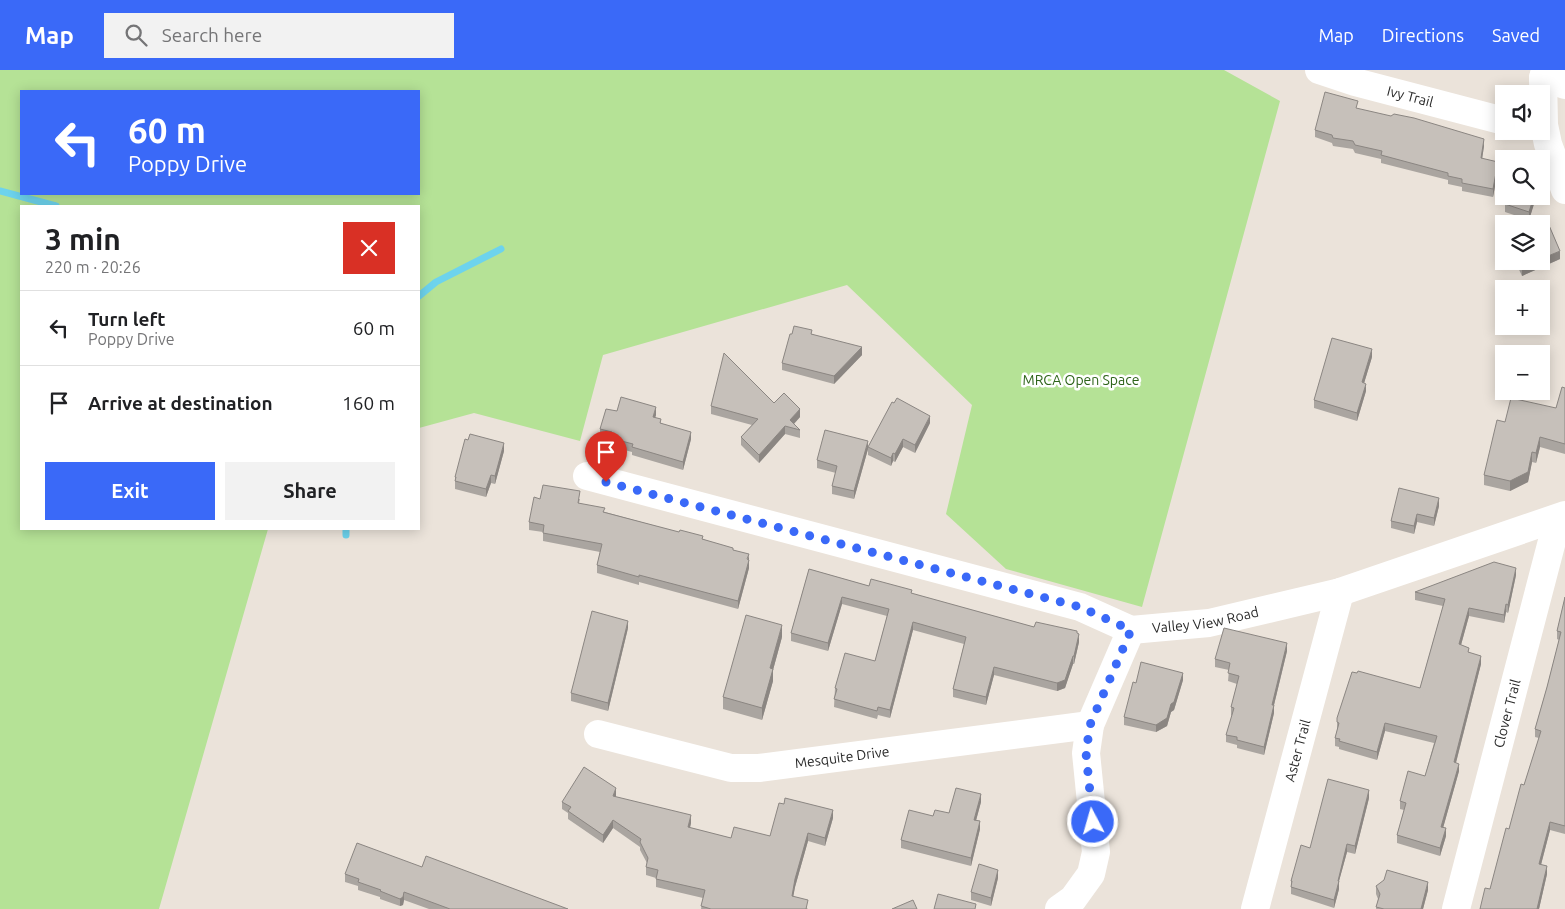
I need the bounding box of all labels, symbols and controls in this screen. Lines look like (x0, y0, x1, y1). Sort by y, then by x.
search box (104, 13, 454, 58)
icon: search (122, 21, 150, 49)
text: Map (25, 22, 74, 49)
text: Search here (162, 24, 262, 46)
text: Map (1318, 25, 1354, 45)
text: Directions (1382, 25, 1464, 45)
text: Saved (1492, 25, 1540, 45)
street label: Ivy Trail (1385, 83, 1436, 110)
map controls (1495, 85, 1550, 400)
button: sound (1495, 85, 1550, 140)
icon: left (45, 110, 110, 175)
text: 60 m (128, 110, 206, 150)
button: search (1495, 150, 1550, 205)
text: Poppy Drive (128, 151, 247, 176)
button: layers (1495, 215, 1550, 270)
text: 3 min (45, 222, 121, 256)
button: close (343, 222, 395, 274)
text: 220 m · 20:26 (45, 258, 141, 276)
button: + (1495, 280, 1550, 335)
text: Turn left (88, 308, 166, 330)
icon: left (45, 314, 73, 342)
text: 60 m (353, 317, 395, 339)
text: Poppy Drive (88, 330, 175, 348)
button: − (1495, 345, 1550, 400)
park label: MRCA Open Space (1023, 372, 1139, 388)
icon: arrive (45, 389, 73, 417)
text: Arrive at destination (88, 392, 273, 414)
text: 160 m (342, 392, 395, 414)
pin (585, 431, 627, 482)
icon: arrive (592, 438, 620, 466)
button: Exit (45, 462, 215, 520)
button: Share (225, 462, 395, 520)
street label: Valley View Road (1151, 604, 1260, 636)
street label: Clover Trail (1490, 677, 1524, 750)
street label: Aster Trail (1281, 717, 1314, 784)
street label: Mesquite Drive (794, 743, 890, 771)
position arrow (1066, 795, 1118, 847)

